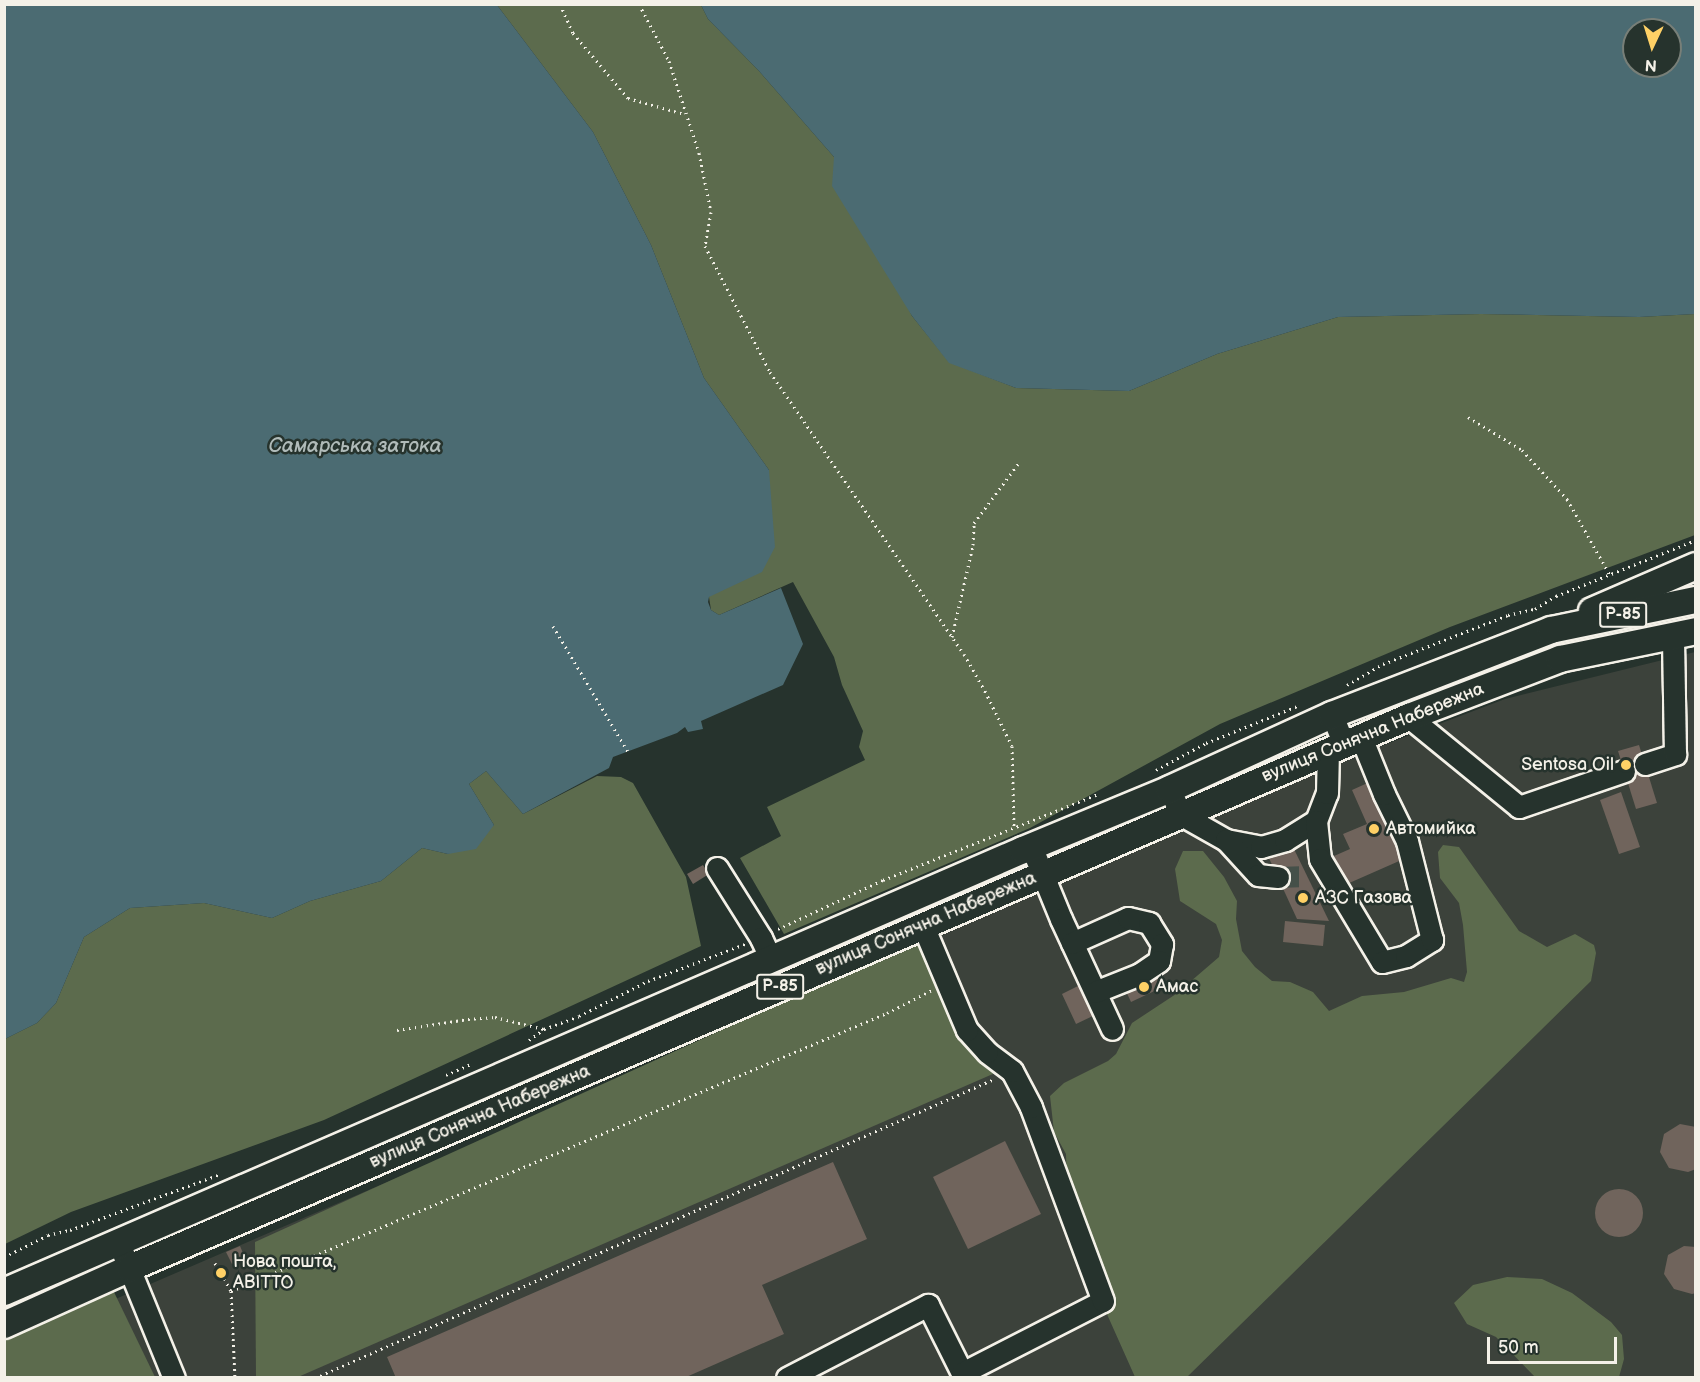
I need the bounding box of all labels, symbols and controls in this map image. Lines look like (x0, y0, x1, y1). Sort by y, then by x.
north arrow (1622, 18, 1682, 78)
text: N (1644, 55, 1658, 74)
water label: Самарська затока (269, 434, 441, 458)
road number: Р-85 (1599, 602, 1647, 628)
street label: вулиця Сонячна Набережна (1259, 678, 1487, 788)
place label: Sentosa Oil (1521, 754, 1614, 776)
marker: Sentosa Oil (1619, 758, 1633, 772)
place label: Автомийка (1386, 818, 1476, 840)
marker: Автомийка (1367, 822, 1381, 836)
street label: вулиця Сонячна Набережна (812, 868, 1040, 980)
place label: АЗС Газова (1315, 887, 1412, 909)
marker: АЗС Газова (1296, 891, 1310, 905)
road number: Р-85 (756, 974, 804, 1000)
place label: Амас (1156, 976, 1198, 998)
marker: Амас (1137, 980, 1151, 994)
street label: вулиця Сонячна Набережна (366, 1061, 594, 1173)
place label: Нова пошта, АВІТТО (233, 1252, 336, 1294)
marker: Нова пошта, АВІТТО (214, 1266, 228, 1280)
scale bar (1490, 1325, 1620, 1363)
text: 50 m (1498, 1337, 1539, 1358)

